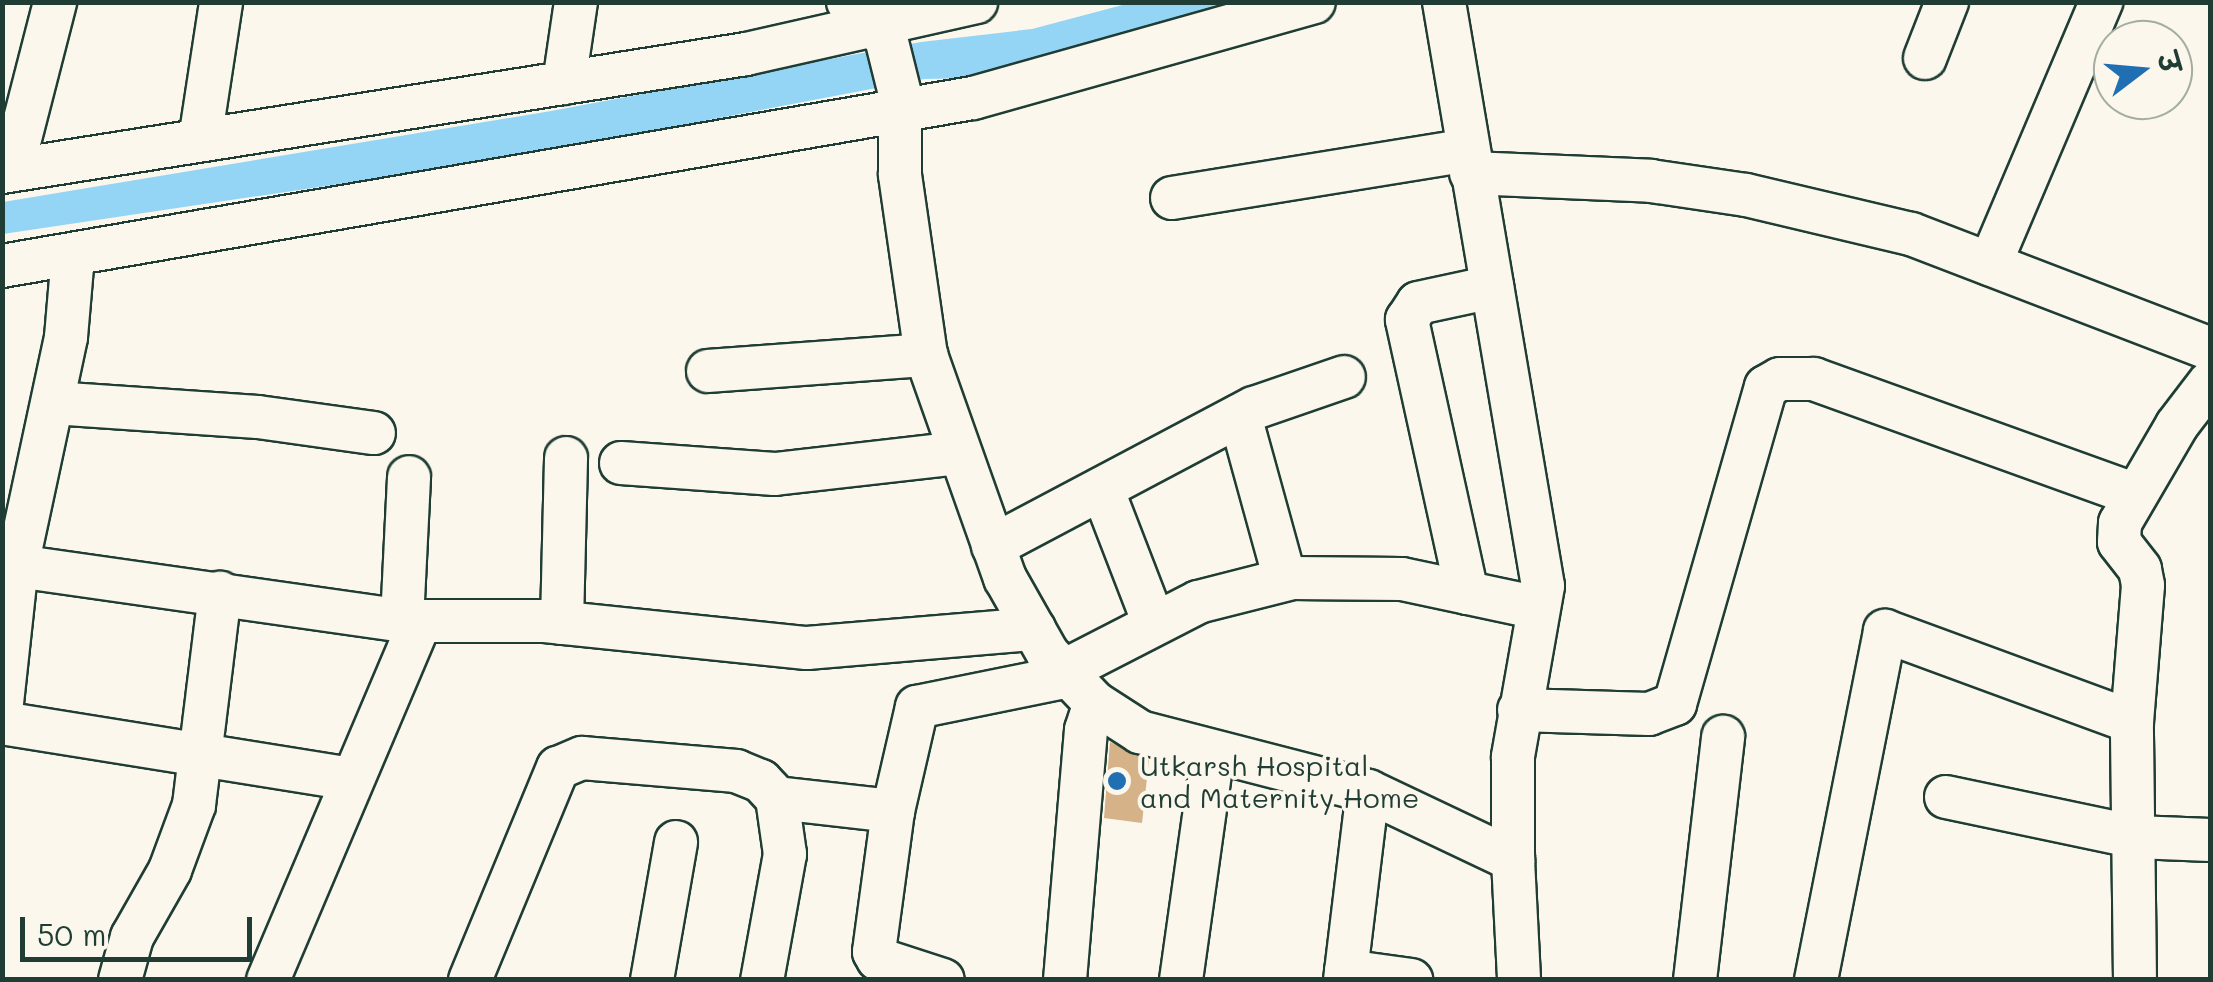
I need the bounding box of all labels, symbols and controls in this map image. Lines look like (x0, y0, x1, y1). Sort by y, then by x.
north arrow (2093, 20, 2193, 120)
text: उ (2150, 48, 2190, 76)
place label: Utkarsh Hospital and Maternity Home (1140, 748, 1419, 814)
marker: Utkarsh Hospital and Maternity Home (1104, 768, 1130, 794)
scale bar (25, 897, 258, 959)
text: 50 m (37, 914, 107, 954)

